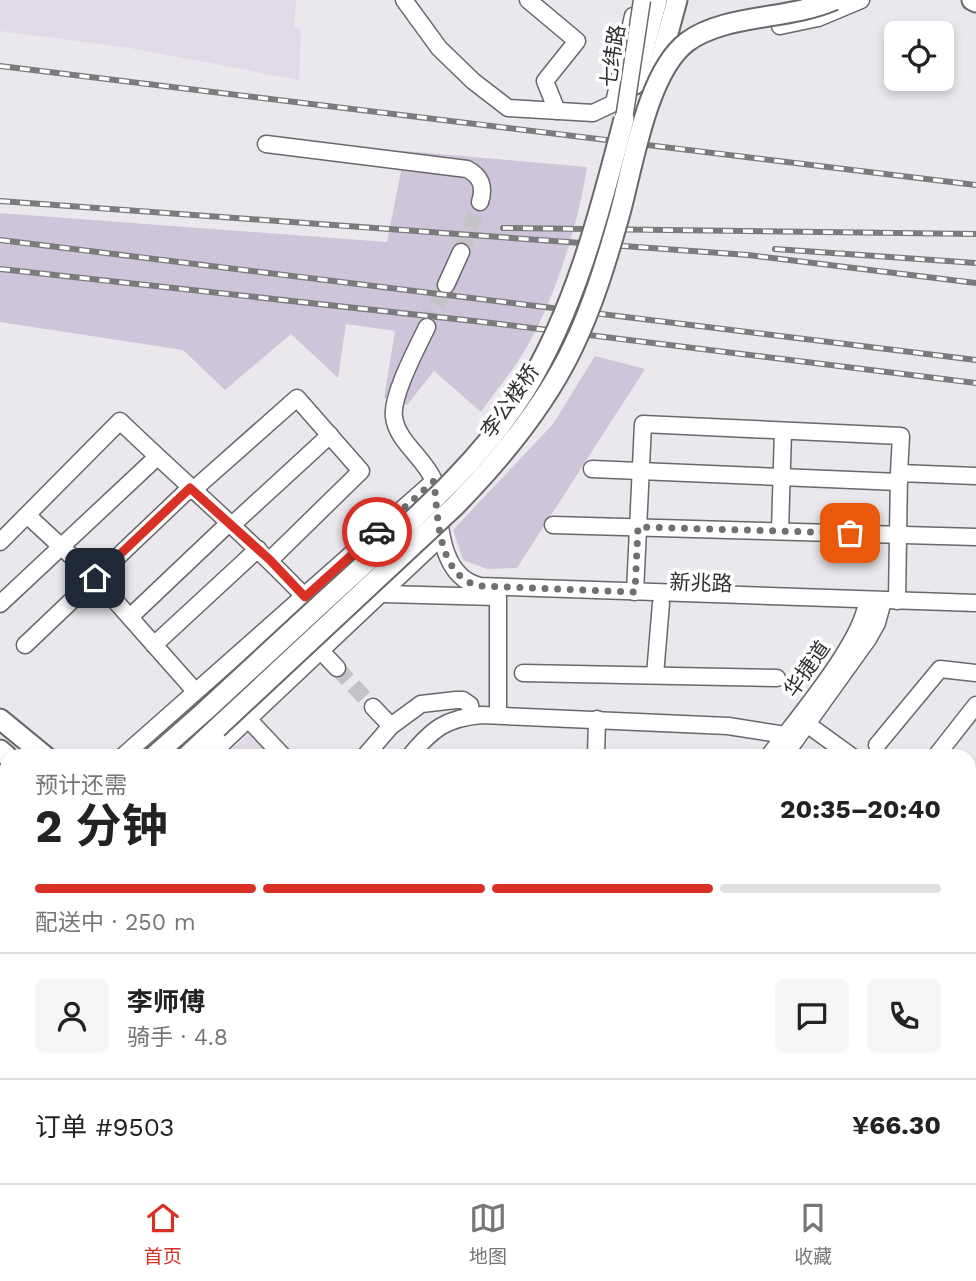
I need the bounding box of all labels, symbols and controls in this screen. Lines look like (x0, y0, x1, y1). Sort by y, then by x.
map controls (884, 21, 954, 91)
button: locate (884, 21, 954, 91)
street label: 七纬路 (595, 23, 630, 89)
street label: 李公楼桥 (475, 359, 544, 442)
courier (342, 497, 412, 567)
pin (820, 503, 880, 563)
icon: car (358, 513, 396, 551)
icon: bag (831, 514, 869, 552)
pin (65, 548, 125, 608)
icon: home (76, 559, 114, 597)
street label: 新兆路 (669, 569, 733, 596)
street label: 华捷道 (778, 636, 835, 702)
text: 预计还需 (35, 772, 127, 799)
text: 20:35–20:40 (780, 794, 941, 824)
text: 2 分钟 (35, 799, 168, 853)
text: 配送中 · 250 m (35, 909, 196, 936)
button: person (35, 979, 109, 1053)
button: chat (775, 979, 849, 1053)
button: phone (867, 979, 941, 1053)
text: 李师傅 (127, 987, 205, 1017)
text: 骑手 · 4.8 (127, 1024, 228, 1051)
text: ¥66.30 (852, 1110, 941, 1140)
text: 订单 #9503 (35, 1112, 174, 1142)
tab: 首页 (144, 1199, 182, 1268)
tab: 地图 (469, 1199, 507, 1268)
tab: 收藏 (794, 1199, 832, 1268)

